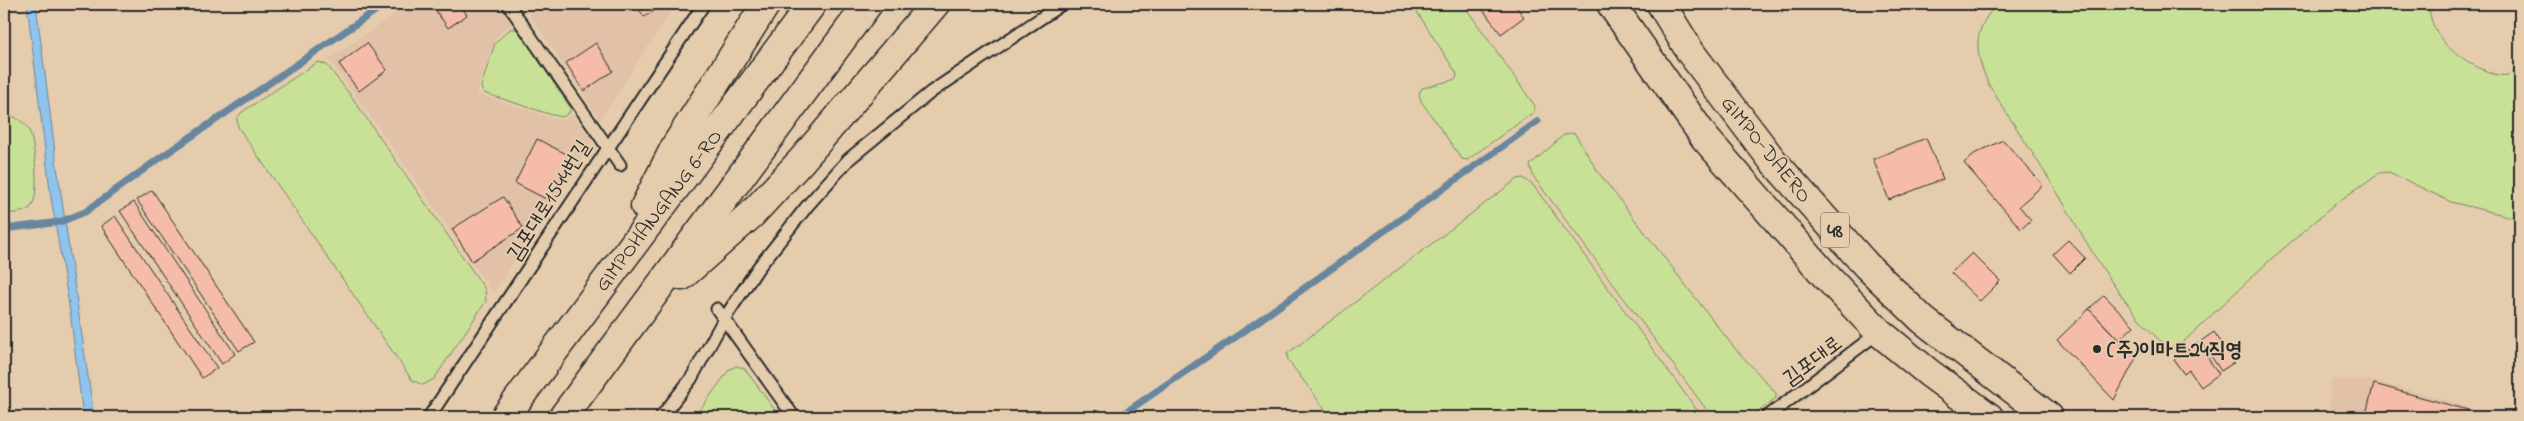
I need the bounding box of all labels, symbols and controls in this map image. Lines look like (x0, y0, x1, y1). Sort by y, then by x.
street label: GIMPO-DAERO (1713, 90, 1818, 210)
street label: GIMPOHANGANG 6-RO (589, 124, 731, 299)
street label: 김포대로1544번길 (501, 135, 599, 267)
road number: 48 (1821, 212, 1849, 248)
street label: 김포대로 (1777, 329, 1849, 394)
place label: (주)이마트24직영 (2107, 336, 2242, 366)
marker: (주)이마트24직영 (2091, 343, 2103, 355)

